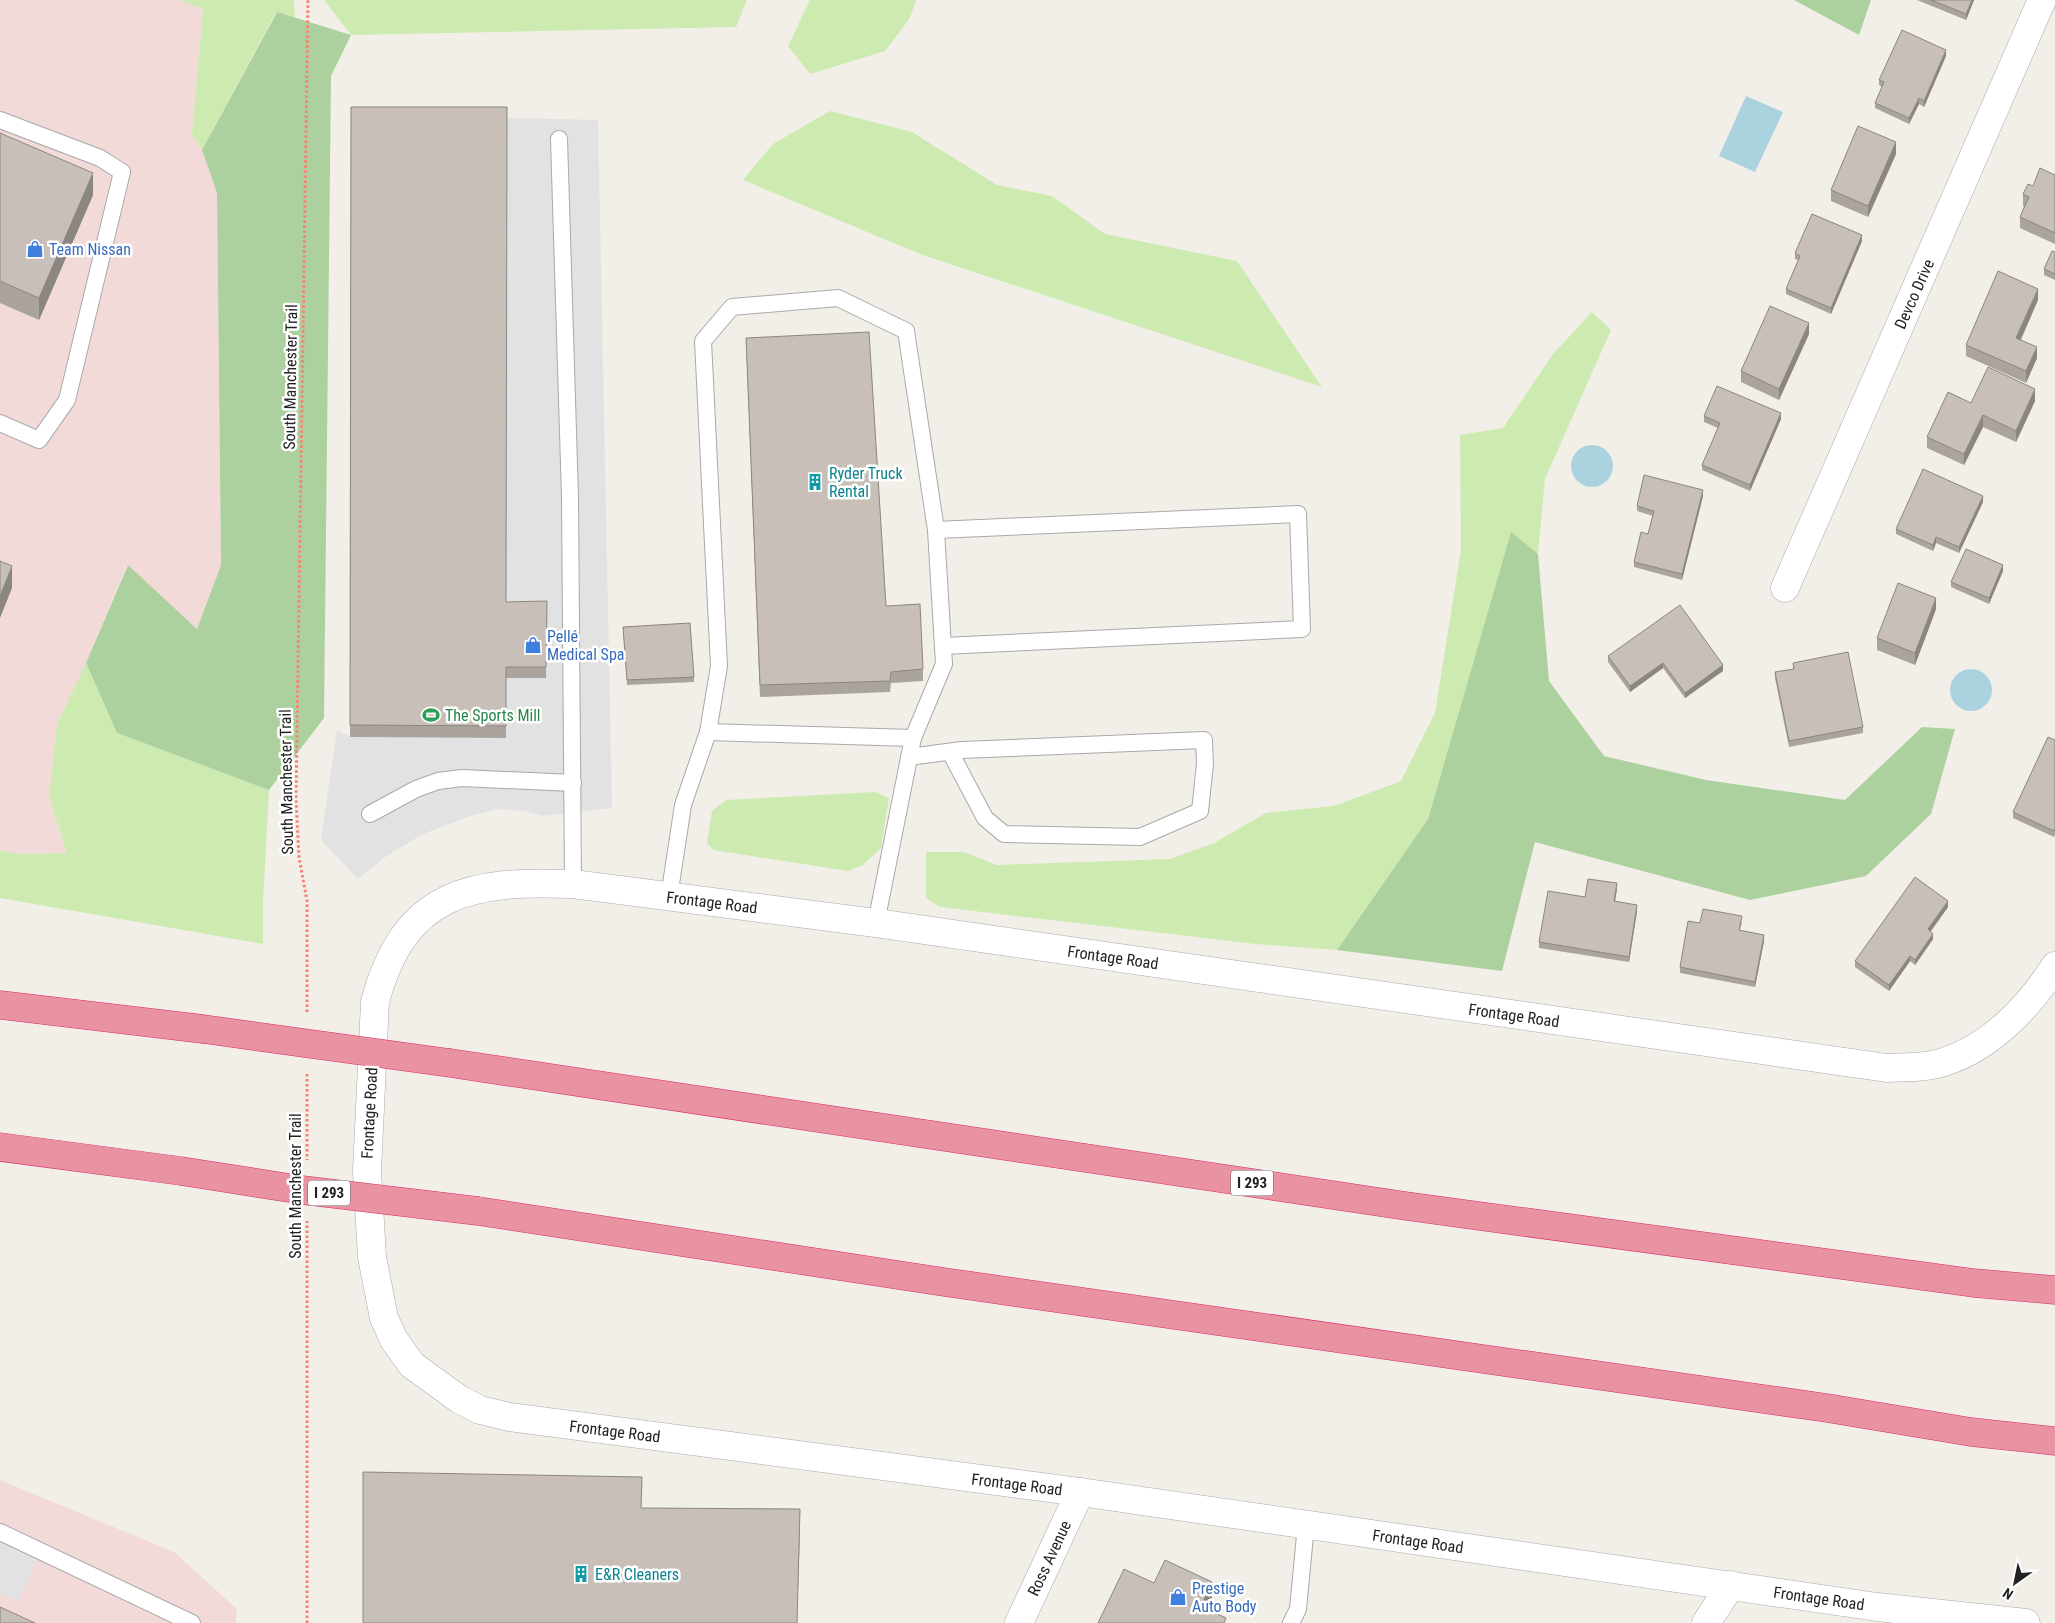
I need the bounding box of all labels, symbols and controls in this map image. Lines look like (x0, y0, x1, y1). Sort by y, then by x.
shop icon: Team Nissan (25, 239, 45, 259)
place label: Team Nissan (49, 240, 131, 259)
street label: Devco Drive (1891, 256, 1938, 332)
street label: South Manchester Trail (280, 304, 301, 450)
place label: Ryder Truck Rental (829, 464, 903, 501)
building icon: Ryder Truck Rental (805, 472, 825, 492)
place label: Pellé Medical Spa (547, 627, 624, 664)
shop icon: Pellé Medical Spa (523, 635, 543, 655)
sports icon: The Sports Mill (421, 705, 441, 725)
place label: The Sports Mill (445, 706, 541, 725)
street label: South Manchester Trail (276, 709, 297, 855)
street label: Frontage Road (665, 887, 759, 918)
street label: Frontage Road (1066, 942, 1160, 973)
street label: Frontage Road (1467, 1000, 1561, 1031)
street label: Frontage Road (358, 1067, 381, 1159)
street label: South Manchester Trail (286, 1113, 305, 1259)
road number: I 293 (1231, 1170, 1273, 1196)
road number: I 293 (308, 1180, 350, 1206)
street label: Frontage Road (568, 1416, 662, 1447)
street label: Frontage Road (970, 1469, 1064, 1500)
street label: Ross Avenue (1024, 1518, 1075, 1599)
street label: Frontage Road (1371, 1526, 1465, 1557)
north arrow (1990, 1558, 2040, 1608)
building icon: E&R Cleaners (571, 1564, 591, 1584)
place label: E&R Cleaners (595, 1565, 679, 1584)
place label: Prestige Auto Body (1192, 1579, 1257, 1616)
street label: Frontage Road (1772, 1583, 1866, 1614)
text: N (2000, 1585, 2016, 1603)
shop icon: Prestige Auto Body (1168, 1587, 1188, 1607)

